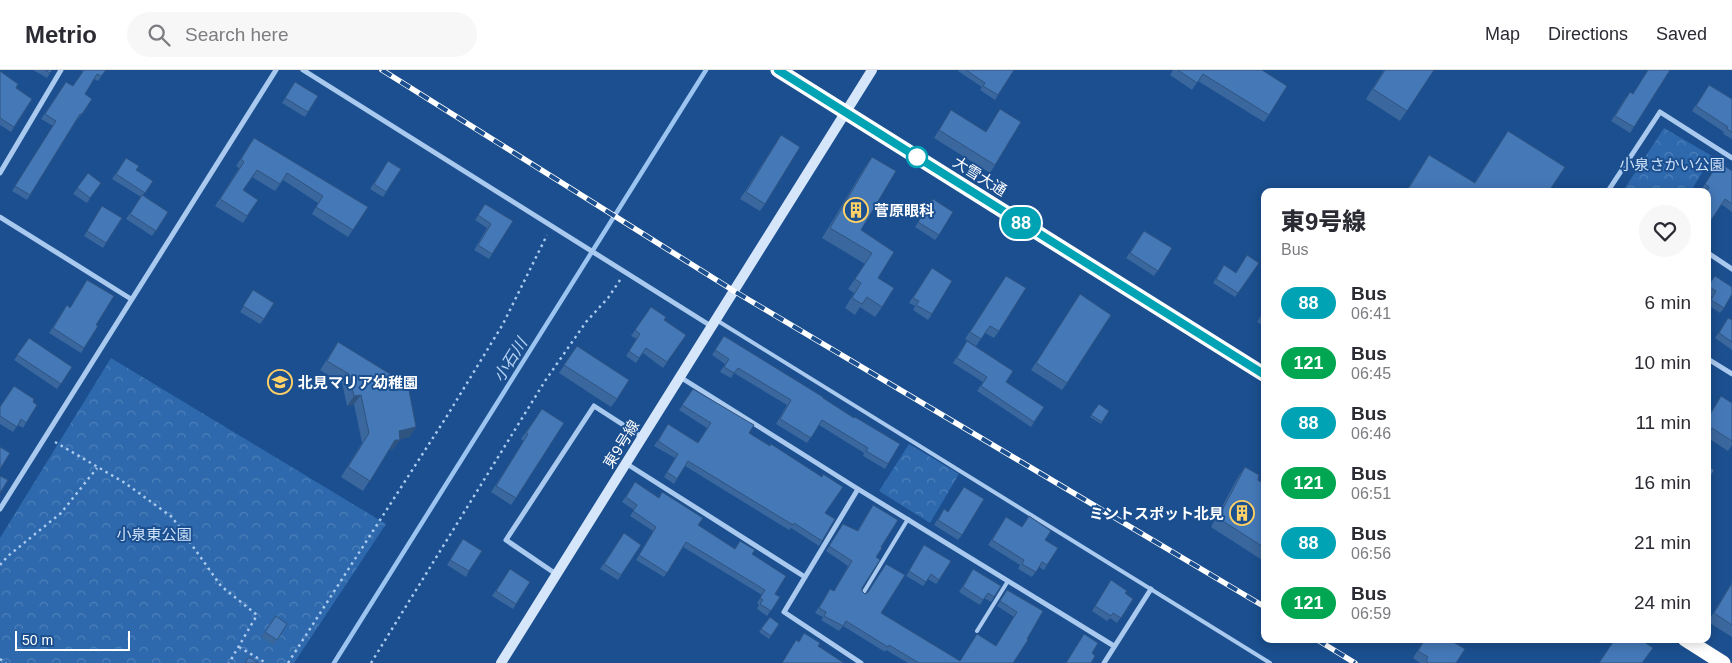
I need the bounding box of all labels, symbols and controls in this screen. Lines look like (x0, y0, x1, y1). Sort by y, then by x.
search box (127, 12, 477, 57)
text: Metrio (25, 21, 97, 48)
icon: search (145, 21, 173, 49)
text: Search here (185, 24, 289, 45)
text: Map (1485, 24, 1520, 44)
text: Directions (1548, 24, 1628, 44)
text: Saved (1656, 24, 1707, 44)
unlabelled marker (906, 146, 928, 168)
street label: 大雪大通 (950, 153, 1010, 199)
park label: 小泉さかい公園 (1619, 156, 1725, 173)
building icon: 菅原眼科 (843, 197, 869, 223)
place label: 菅原眼科 (874, 202, 934, 219)
button: heart (1639, 205, 1691, 257)
line badge: 88 (998, 207, 1044, 239)
text: 東9号線 (1281, 208, 1366, 235)
text: 88 (1011, 213, 1031, 233)
text: Bus (1281, 241, 1309, 258)
text: Bus (1351, 283, 1387, 304)
text: 6 min (1645, 292, 1691, 313)
text: 88 (1298, 293, 1319, 313)
text: 06:41 (1351, 305, 1391, 322)
water label: 小石川 (490, 333, 531, 385)
text: Bus (1351, 343, 1387, 364)
text: 10 min (1634, 352, 1691, 373)
text: 121 (1293, 353, 1324, 373)
text: 06:45 (1351, 365, 1391, 382)
school or university icon: 北見マリア幼稚園 (267, 369, 293, 395)
place label: 北見マリア幼稚園 (298, 374, 418, 391)
text: Bus (1351, 403, 1387, 424)
text: 11 min (1635, 412, 1691, 433)
text: 88 (1298, 413, 1319, 433)
street label: 東9号線 (600, 417, 642, 471)
text: 06:46 (1351, 425, 1391, 442)
text: Bus (1351, 463, 1387, 484)
text: 16 min (1634, 472, 1691, 493)
text: 121 (1293, 473, 1324, 493)
text: 06:51 (1351, 485, 1391, 502)
building icon: ミントスポット北見 (1229, 500, 1255, 526)
place label: ミントスポット北見 (1089, 505, 1224, 522)
text: Bus (1351, 523, 1387, 544)
park label: 小泉東公園 (116, 526, 192, 543)
text: 21 min (1634, 532, 1691, 553)
text: 88 (1298, 533, 1319, 553)
text: 06:56 (1351, 545, 1391, 562)
text: Bus (1351, 583, 1387, 604)
text: 24 min (1634, 592, 1691, 613)
text: 121 (1293, 593, 1324, 613)
text: 06:59 (1351, 605, 1391, 622)
scale bar (15, 628, 130, 651)
text: 50 m (22, 632, 53, 648)

